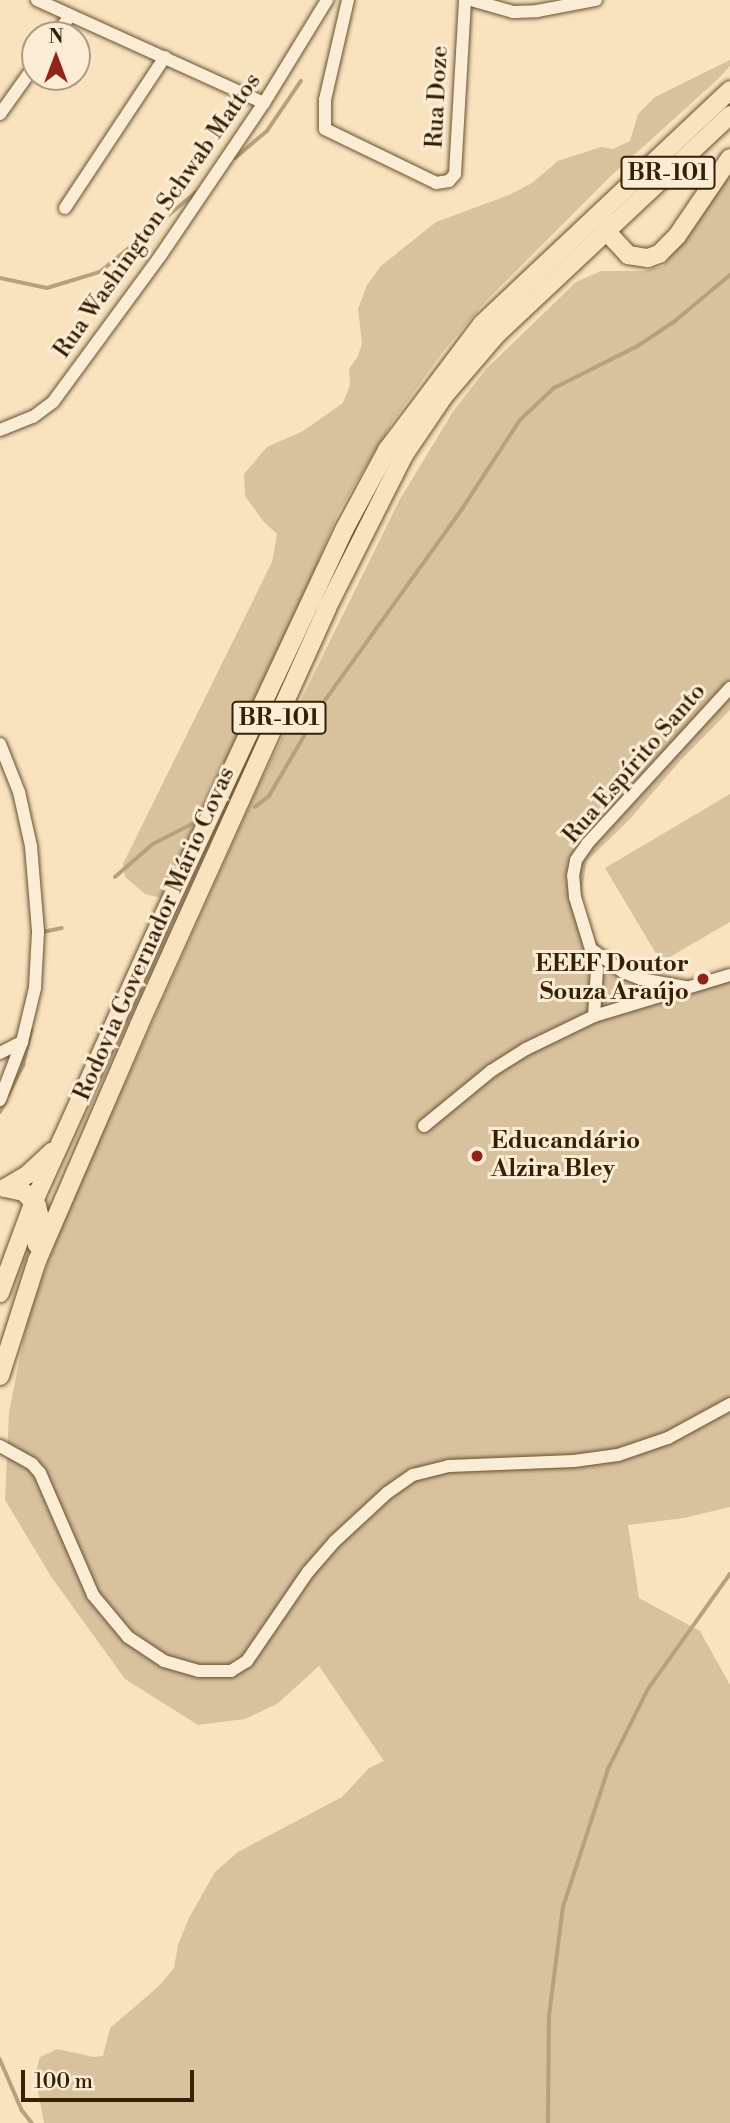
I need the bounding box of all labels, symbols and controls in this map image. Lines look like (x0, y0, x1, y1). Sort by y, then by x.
north arrow (21, 21, 91, 91)
text: N (48, 25, 64, 49)
street label: Rua Doze (421, 45, 455, 149)
street label: Rua Washington Schwab Mattos (48, 68, 268, 364)
road number: BR-101 (619, 154, 717, 192)
street label: Rua Espírito Santo (557, 678, 713, 850)
road number: BR-101 (230, 698, 328, 738)
street label: Rodovia Governador Mário Covas (68, 763, 242, 1105)
place label: EEEF Doutor Souza Araújo (535, 951, 689, 1007)
marker: EEEF Doutor Souza Araújo (695, 971, 711, 987)
place label: Educandário Alzira Bley (491, 1128, 640, 1184)
marker: Educandário Alzira Bley (469, 1148, 485, 1164)
scale bar (24, 2056, 198, 2100)
text: 100 m (34, 2069, 93, 2095)

